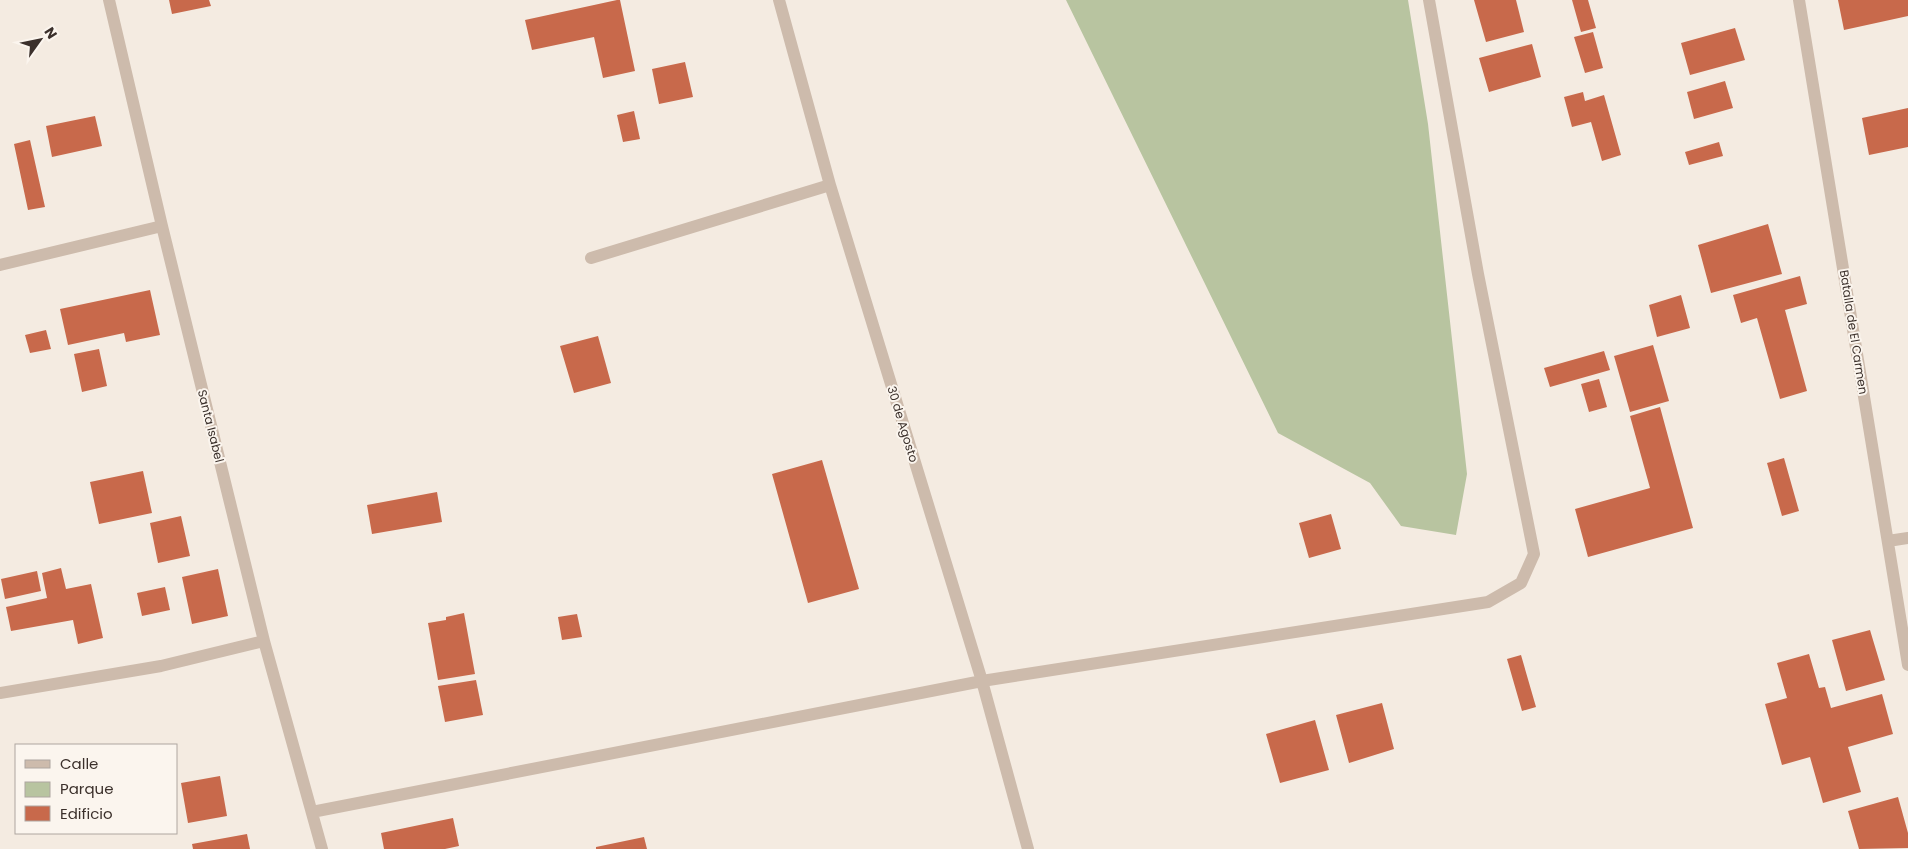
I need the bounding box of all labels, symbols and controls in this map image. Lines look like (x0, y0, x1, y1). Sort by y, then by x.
north arrow (15, 15, 65, 65)
text: N (40, 23, 62, 43)
street label: Batalla de El Carmen (1836, 269, 1872, 395)
street label: 30 de Agosto (883, 384, 923, 464)
street label: Santa Isabel (194, 388, 228, 464)
legend (15, 744, 178, 834)
text: Calle (60, 753, 98, 774)
text: Parque (60, 778, 113, 799)
text: Edificio (60, 803, 113, 824)

